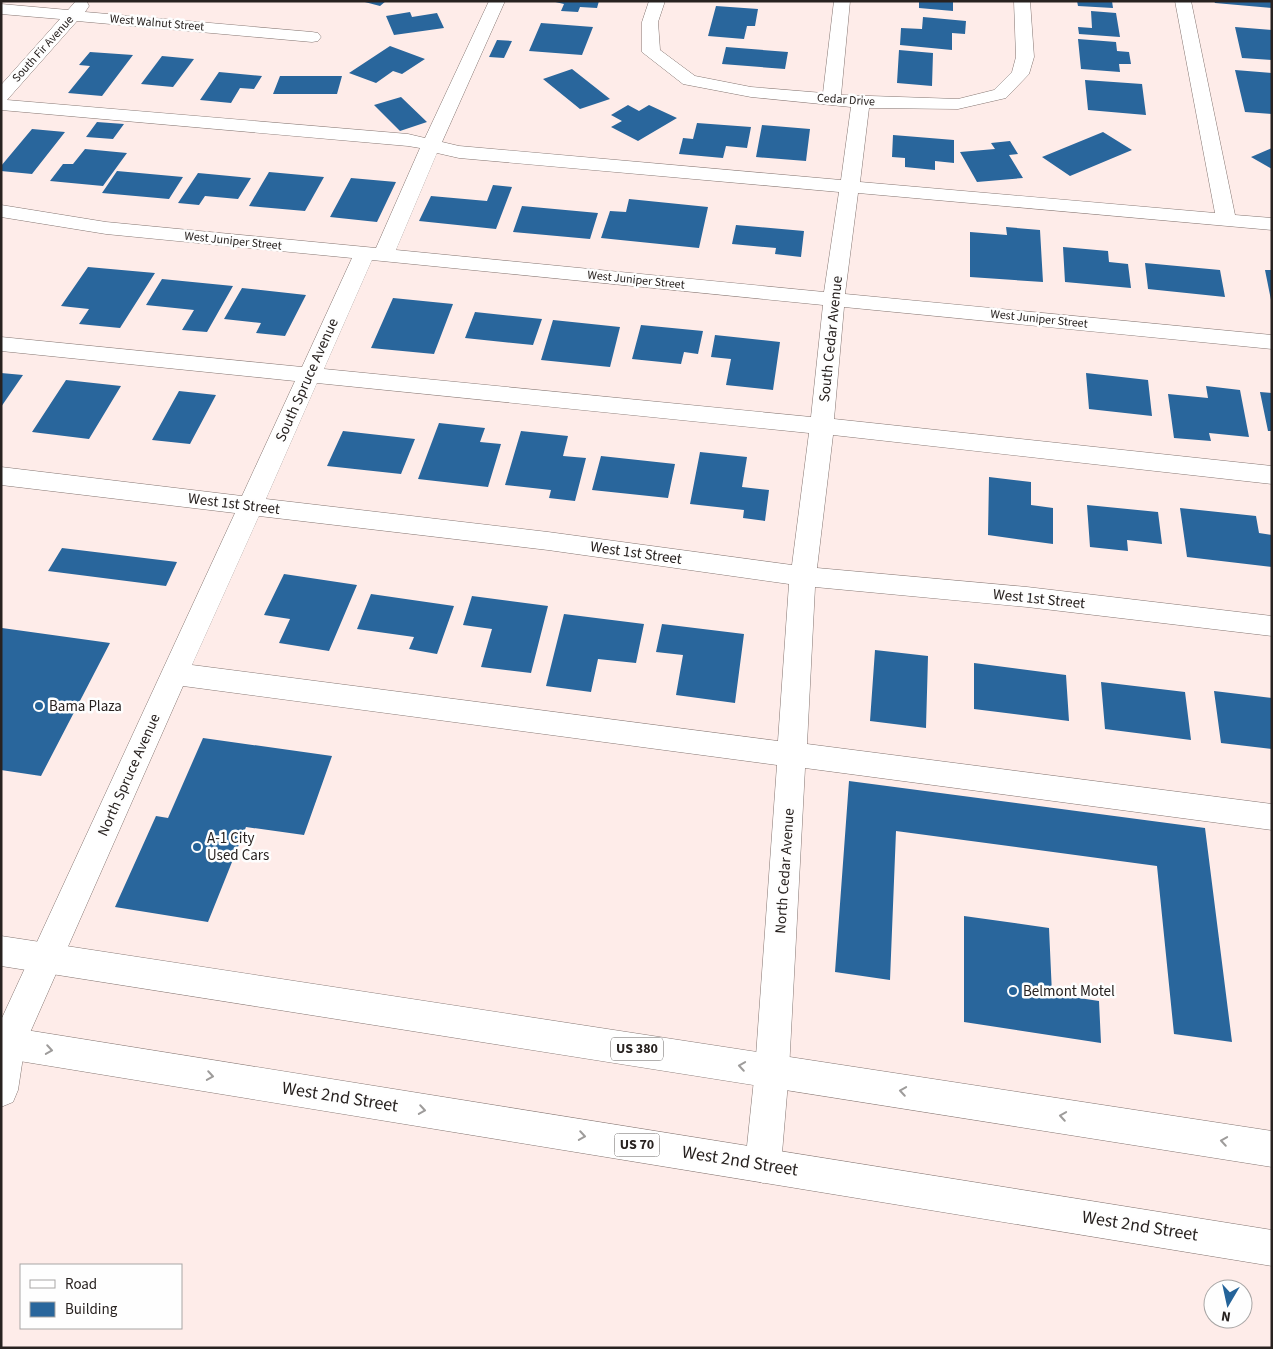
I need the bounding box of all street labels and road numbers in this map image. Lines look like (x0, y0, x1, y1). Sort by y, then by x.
street label: West Walnut Street (109, 10, 205, 36)
street label: South Fir Avenue (8, 12, 78, 86)
street label: Cedar Drive (816, 89, 876, 111)
street label: West Juniper Street (184, 227, 282, 255)
street label: West Juniper Street (587, 266, 685, 294)
street label: South Cedar Avenue (814, 275, 848, 403)
street label: West Juniper Street (990, 305, 1088, 333)
street label: South Spruce Avenue (270, 315, 344, 445)
street label: West 1st Street (187, 488, 281, 520)
street label: West 1st Street (589, 536, 683, 570)
street label: West 1st Street (992, 584, 1086, 614)
street label: North Spruce Avenue (93, 710, 165, 840)
street label: North Cedar Avenue (770, 808, 800, 934)
road number: US 380 (611, 1038, 663, 1060)
street label: West 2nd Street (280, 1075, 400, 1119)
road number: US 70 (614, 1134, 660, 1156)
street label: West 2nd Street (680, 1139, 800, 1183)
street label: West 2nd Street (1080, 1204, 1200, 1248)

